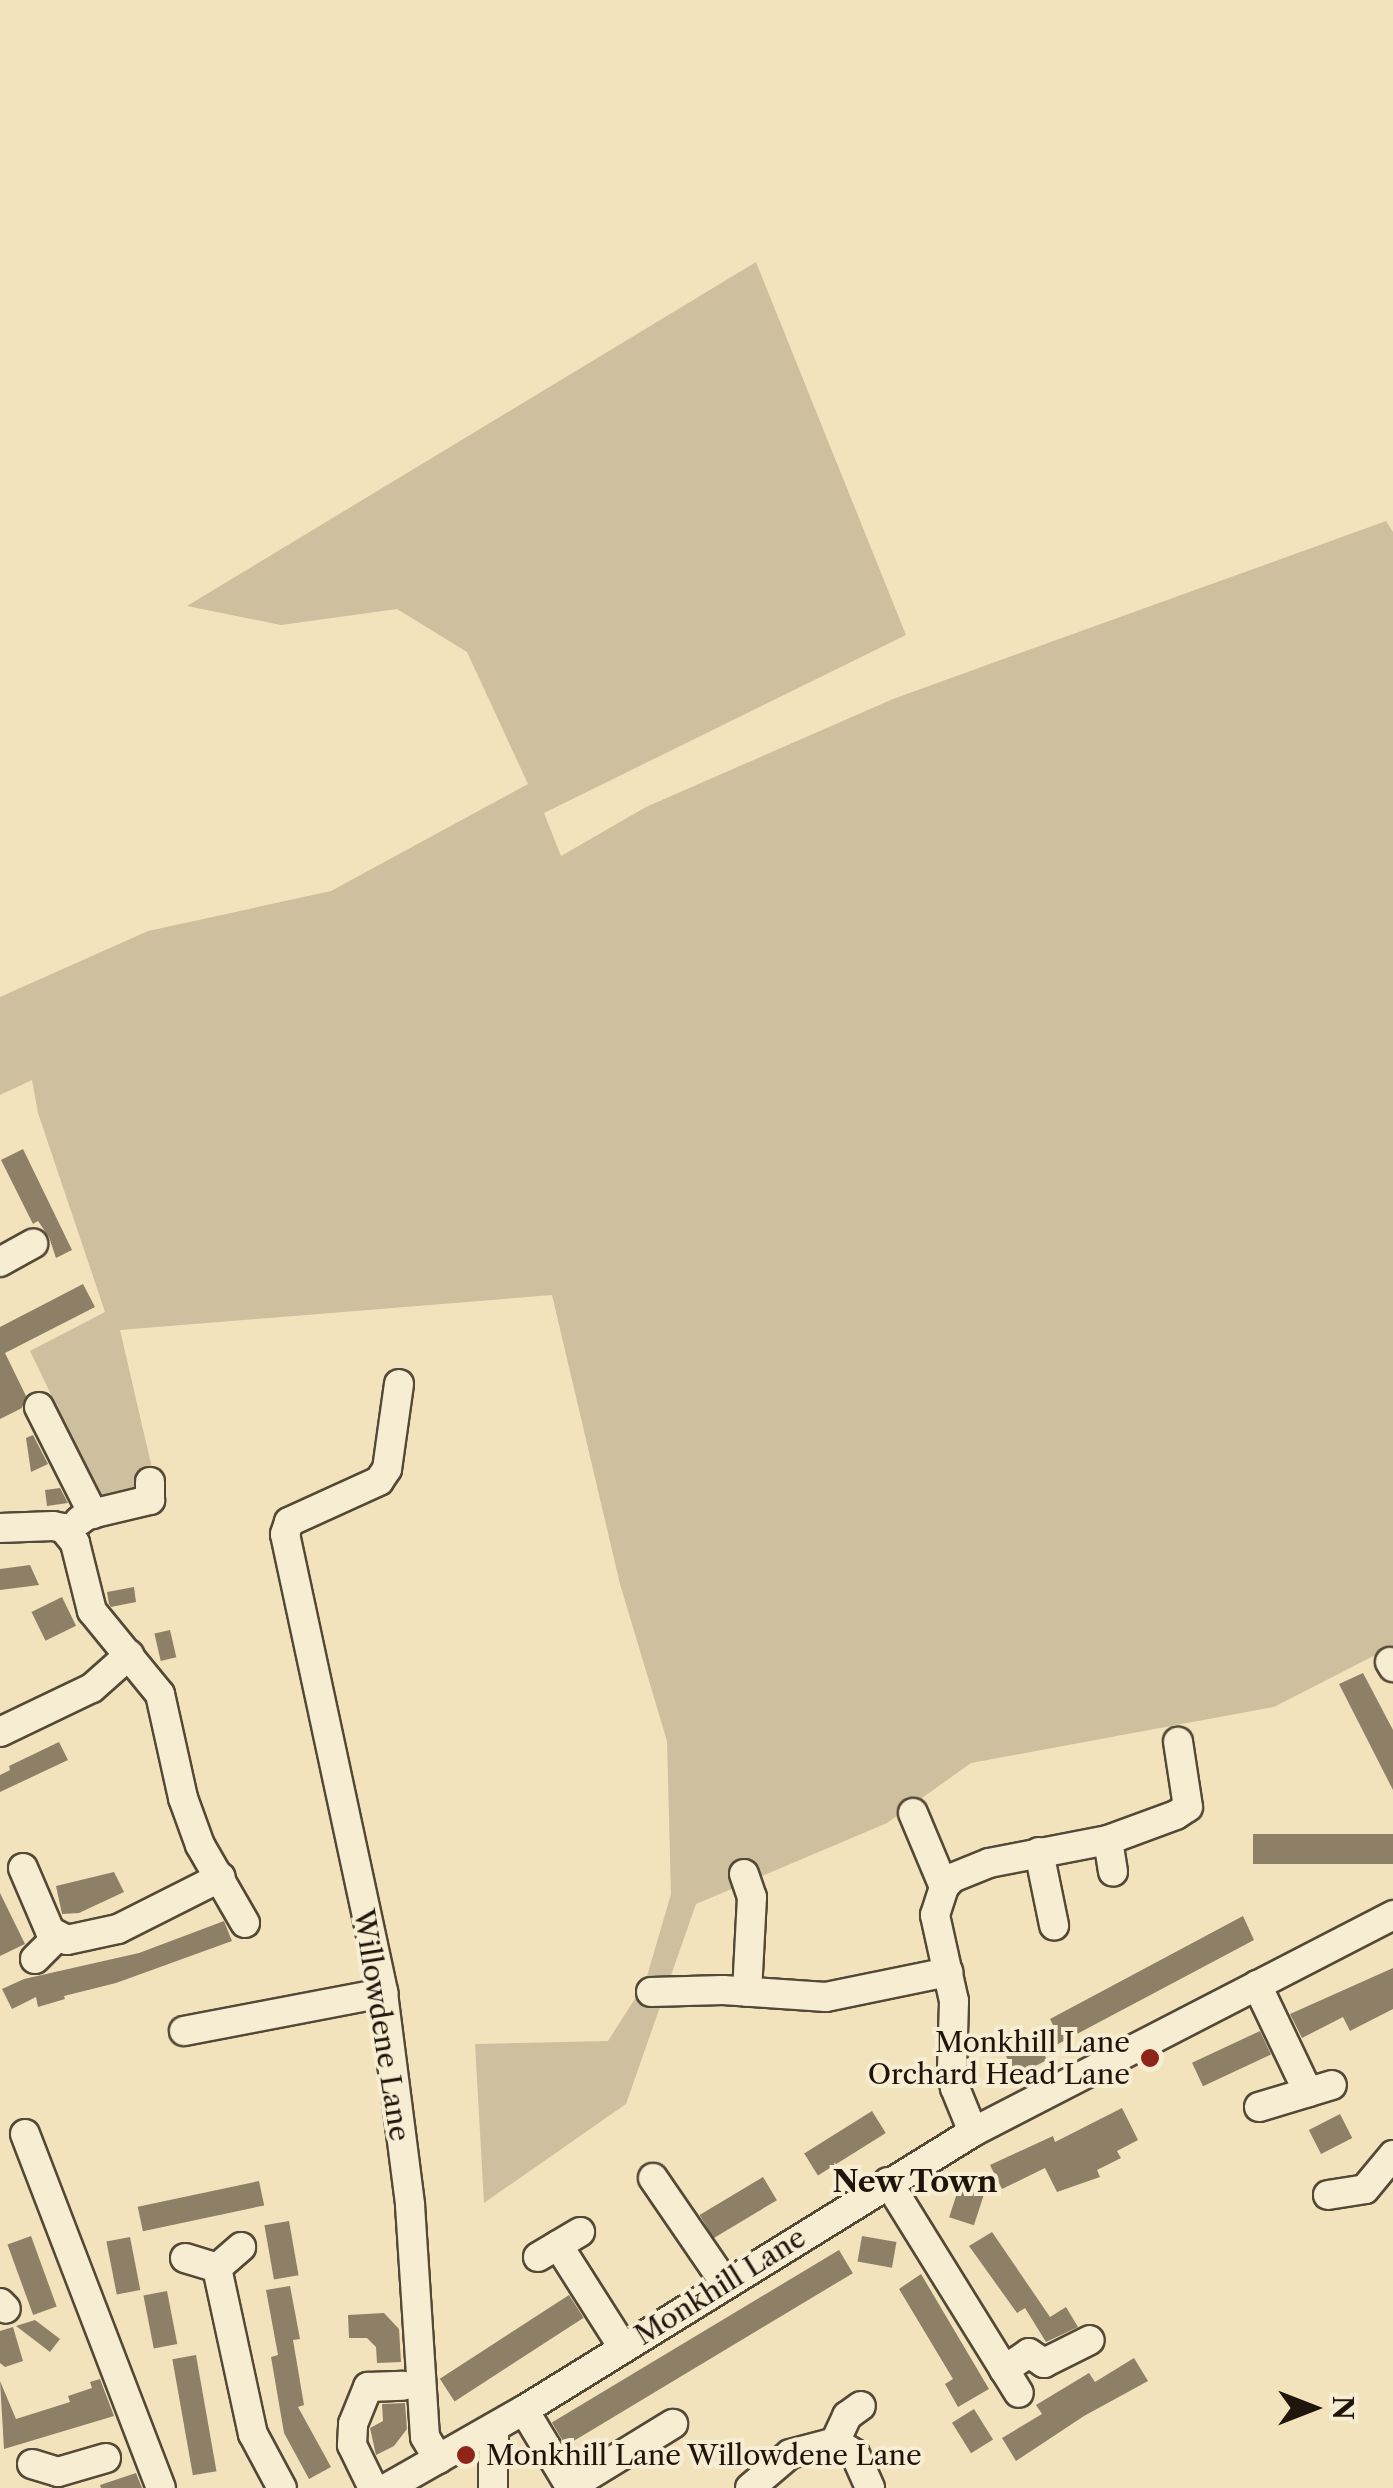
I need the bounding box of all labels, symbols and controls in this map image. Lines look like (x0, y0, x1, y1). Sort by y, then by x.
street label: Willowdene Lane (347, 1907, 417, 2143)
place label: Monkhill Lane Orchard Head Lane (868, 2025, 1130, 2091)
marker: Monkhill Lane Orchard Head Lane (1139, 2047, 1161, 2069)
district label: New Town (832, 2164, 998, 2200)
street label: Monkhill Lane (628, 2220, 812, 2352)
north arrow (1263, 2358, 1363, 2458)
text: N (1326, 2396, 1360, 2420)
place label: Monkhill Lane Willowdene Lane (486, 2438, 923, 2472)
marker: Monkhill Lane Willowdene Lane (455, 2444, 477, 2466)

